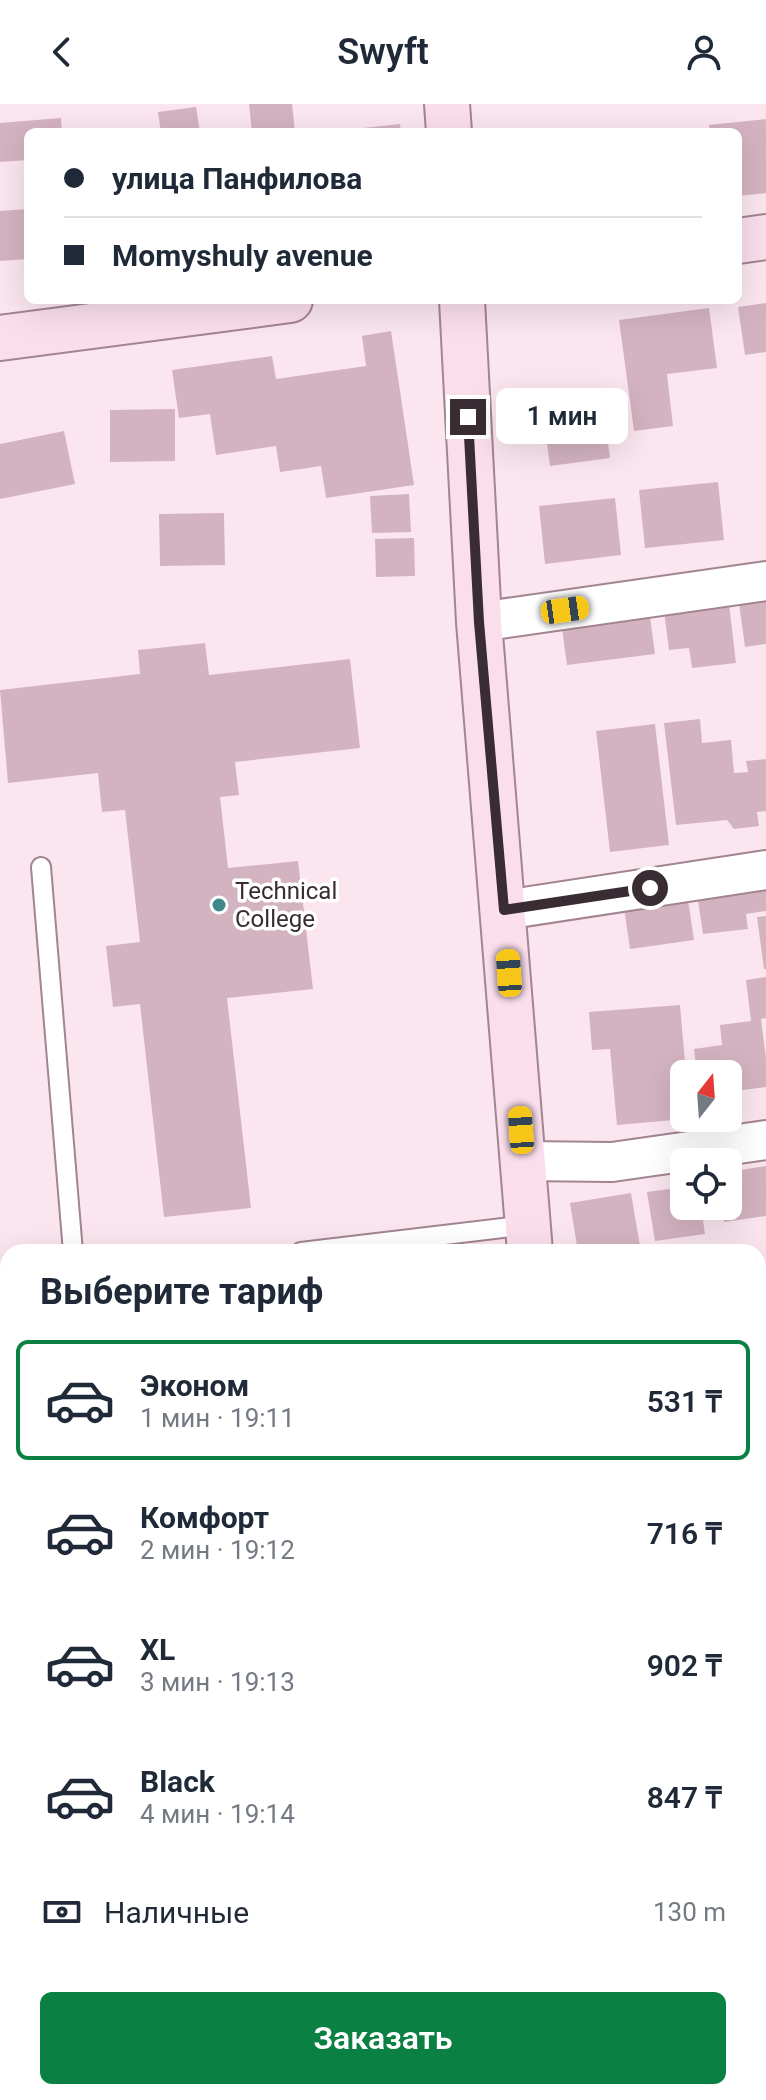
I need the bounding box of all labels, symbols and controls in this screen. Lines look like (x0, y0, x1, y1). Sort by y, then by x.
icon: back (40, 30, 84, 74)
icon: person (682, 30, 726, 74)
text: Swyft (337, 31, 429, 73)
text: улица Панфилова (112, 161, 362, 196)
text: Momyshuly avenue (112, 238, 373, 273)
callout: 1 мин (496, 389, 628, 445)
route end (450, 399, 486, 435)
text: 1 мин (527, 401, 597, 431)
car (540, 595, 590, 625)
route start (632, 870, 668, 906)
place label: Technical College (235, 877, 337, 933)
marker: Technical College (210, 896, 228, 914)
car (495, 948, 523, 998)
north arrow (670, 1060, 742, 1132)
map controls (670, 1060, 742, 1220)
car (507, 1105, 535, 1155)
button: locate (670, 1148, 742, 1220)
text: Выберите тариф (40, 1271, 323, 1313)
icon: car (44, 1364, 116, 1436)
text: Эконом (140, 1368, 249, 1403)
text: 531 ₸ (647, 1384, 722, 1419)
text: 1 мин · 19:11 (140, 1403, 295, 1433)
icon: car (44, 1496, 116, 1568)
text: Комфорт (140, 1500, 269, 1535)
text: 716 ₸ (647, 1516, 722, 1551)
text: 2 мин · 19:12 (140, 1535, 295, 1565)
icon: car (44, 1628, 116, 1700)
text: XL (140, 1632, 175, 1667)
text: 902 ₸ (647, 1648, 722, 1683)
text: 3 мин · 19:13 (140, 1667, 295, 1697)
icon: car (44, 1760, 116, 1832)
text: Black (140, 1764, 215, 1799)
text: 847 ₸ (647, 1780, 722, 1815)
text: 4 мин · 19:14 (140, 1799, 295, 1829)
icon: cash (40, 1890, 84, 1934)
text: Наличные (104, 1895, 249, 1930)
text: 130 m (653, 1897, 726, 1927)
button: Заказать (40, 1992, 726, 2084)

